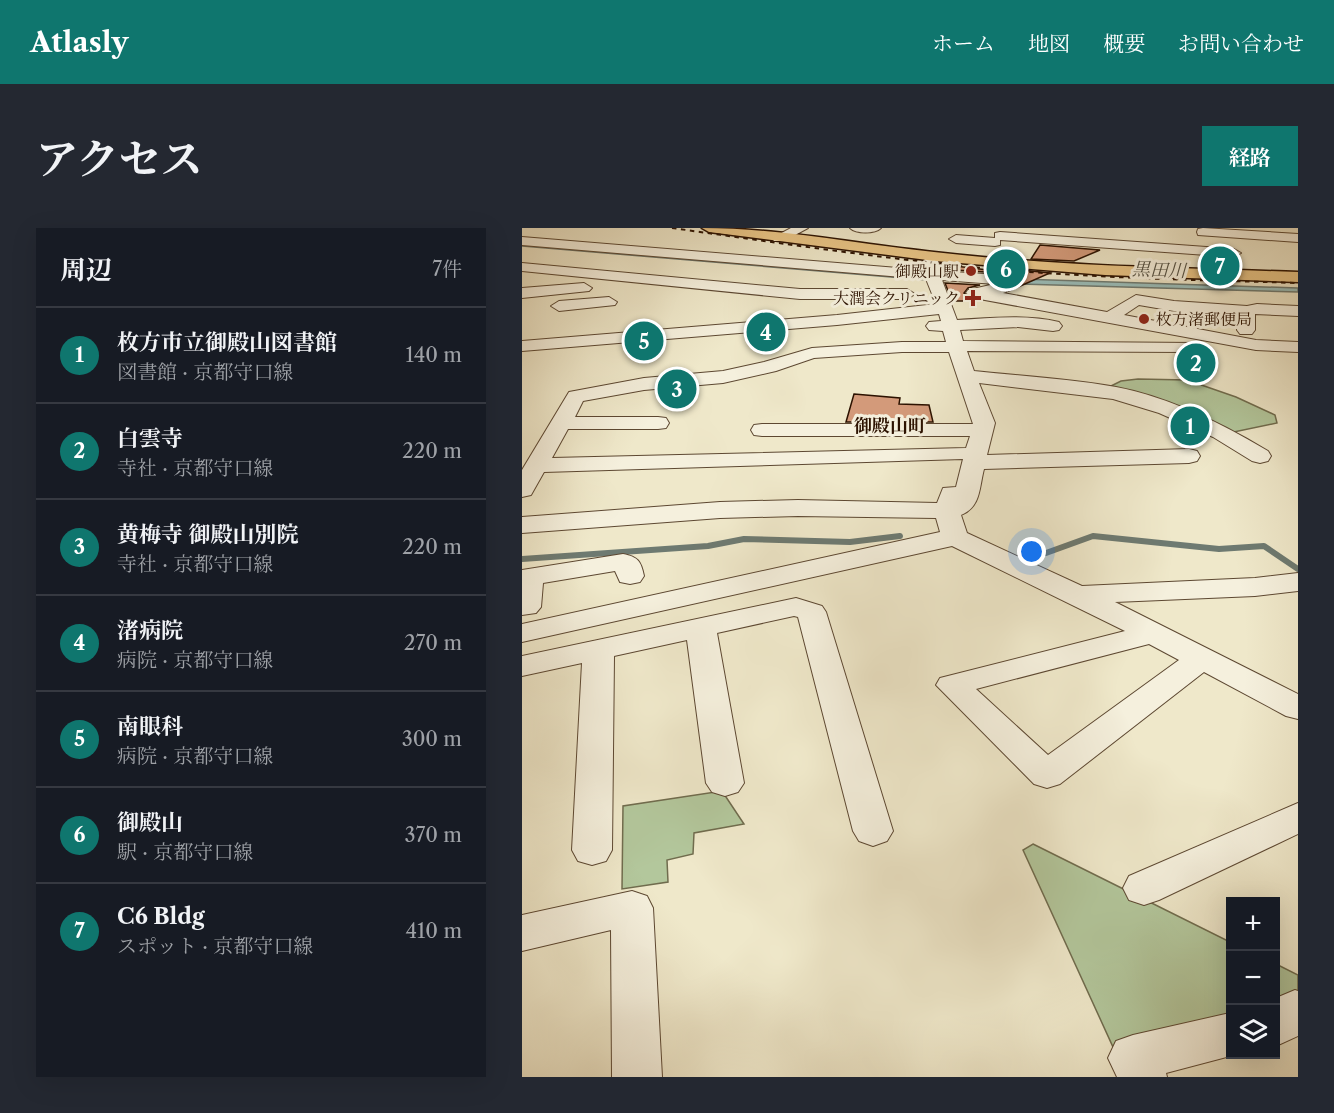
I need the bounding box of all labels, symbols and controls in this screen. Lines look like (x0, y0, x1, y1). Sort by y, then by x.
text: Atlasly (30, 25, 129, 59)
text: ホーム (932, 31, 995, 56)
text: 地図 (1028, 31, 1070, 56)
text: 概要 (1103, 31, 1145, 56)
text: お問い合わせ (1178, 31, 1304, 56)
button: 経路 (1202, 126, 1298, 186)
text: アクセス (36, 133, 203, 185)
pin: 7 (1200, 243, 1240, 288)
pin: 6 (986, 246, 1026, 291)
text: 周辺 (60, 254, 112, 286)
text: 7件 (432, 257, 462, 281)
water label: 黒田川 (1132, 258, 1188, 282)
place label: 御殿山駅 (895, 261, 959, 281)
marker: 御殿山駅 (964, 264, 978, 278)
place label: 大潤会クリニック (833, 288, 960, 308)
marker: 大潤会クリニック (964, 289, 982, 307)
place label: 枚方渚郵便局 (1156, 309, 1252, 329)
pin: 4 (746, 310, 786, 354)
marker: 枚方渚郵便局 (1137, 312, 1151, 326)
pin: 5 (624, 318, 664, 364)
text: 枚方市立御殿山図書館 (117, 329, 337, 356)
pin: 2 (1176, 340, 1216, 386)
text: 1 (75, 343, 84, 367)
text: 140 m (405, 343, 462, 367)
text: 図書館 · 京都守口線 (117, 360, 293, 384)
pin: 3 (658, 366, 696, 412)
pin: 1 (1170, 404, 1210, 448)
district label: 御殿山町 (854, 415, 926, 437)
text: 白雲寺 (117, 425, 183, 452)
text: 2 (74, 439, 85, 463)
text: 220 m (402, 439, 462, 463)
text: 寺社 · 京都守口線 (117, 456, 273, 480)
text: 黄梅寺 御殿山別院 (117, 521, 299, 548)
text: 3 (74, 535, 85, 559)
text: 220 m (402, 535, 462, 559)
your location (1017, 537, 1046, 566)
text: 寺社 · 京都守口線 (117, 552, 273, 576)
text: 渚病院 (117, 617, 183, 644)
text: 4 (74, 631, 85, 655)
text: 270 m (404, 631, 462, 655)
text: 病院 · 京都守口線 (117, 648, 273, 672)
text: 南眼科 (117, 713, 183, 740)
text: 5 (74, 727, 85, 751)
text: 300 m (402, 727, 462, 751)
text: 病院 · 京都守口線 (117, 744, 273, 768)
text: 御殿山 (117, 809, 183, 836)
text: 6 (74, 823, 85, 847)
text: 370 m (405, 823, 462, 847)
text: 駅 · 京都守口線 (117, 840, 253, 864)
map controls (1226, 897, 1280, 1059)
button: + (1226, 897, 1280, 951)
text: C6 Bldg (117, 903, 205, 930)
text: 7 (74, 919, 85, 943)
text: 410 m (405, 919, 462, 943)
text: スポット · 京都守口線 (117, 934, 313, 958)
button: − (1226, 951, 1280, 1005)
button: layers (1226, 1005, 1280, 1059)

